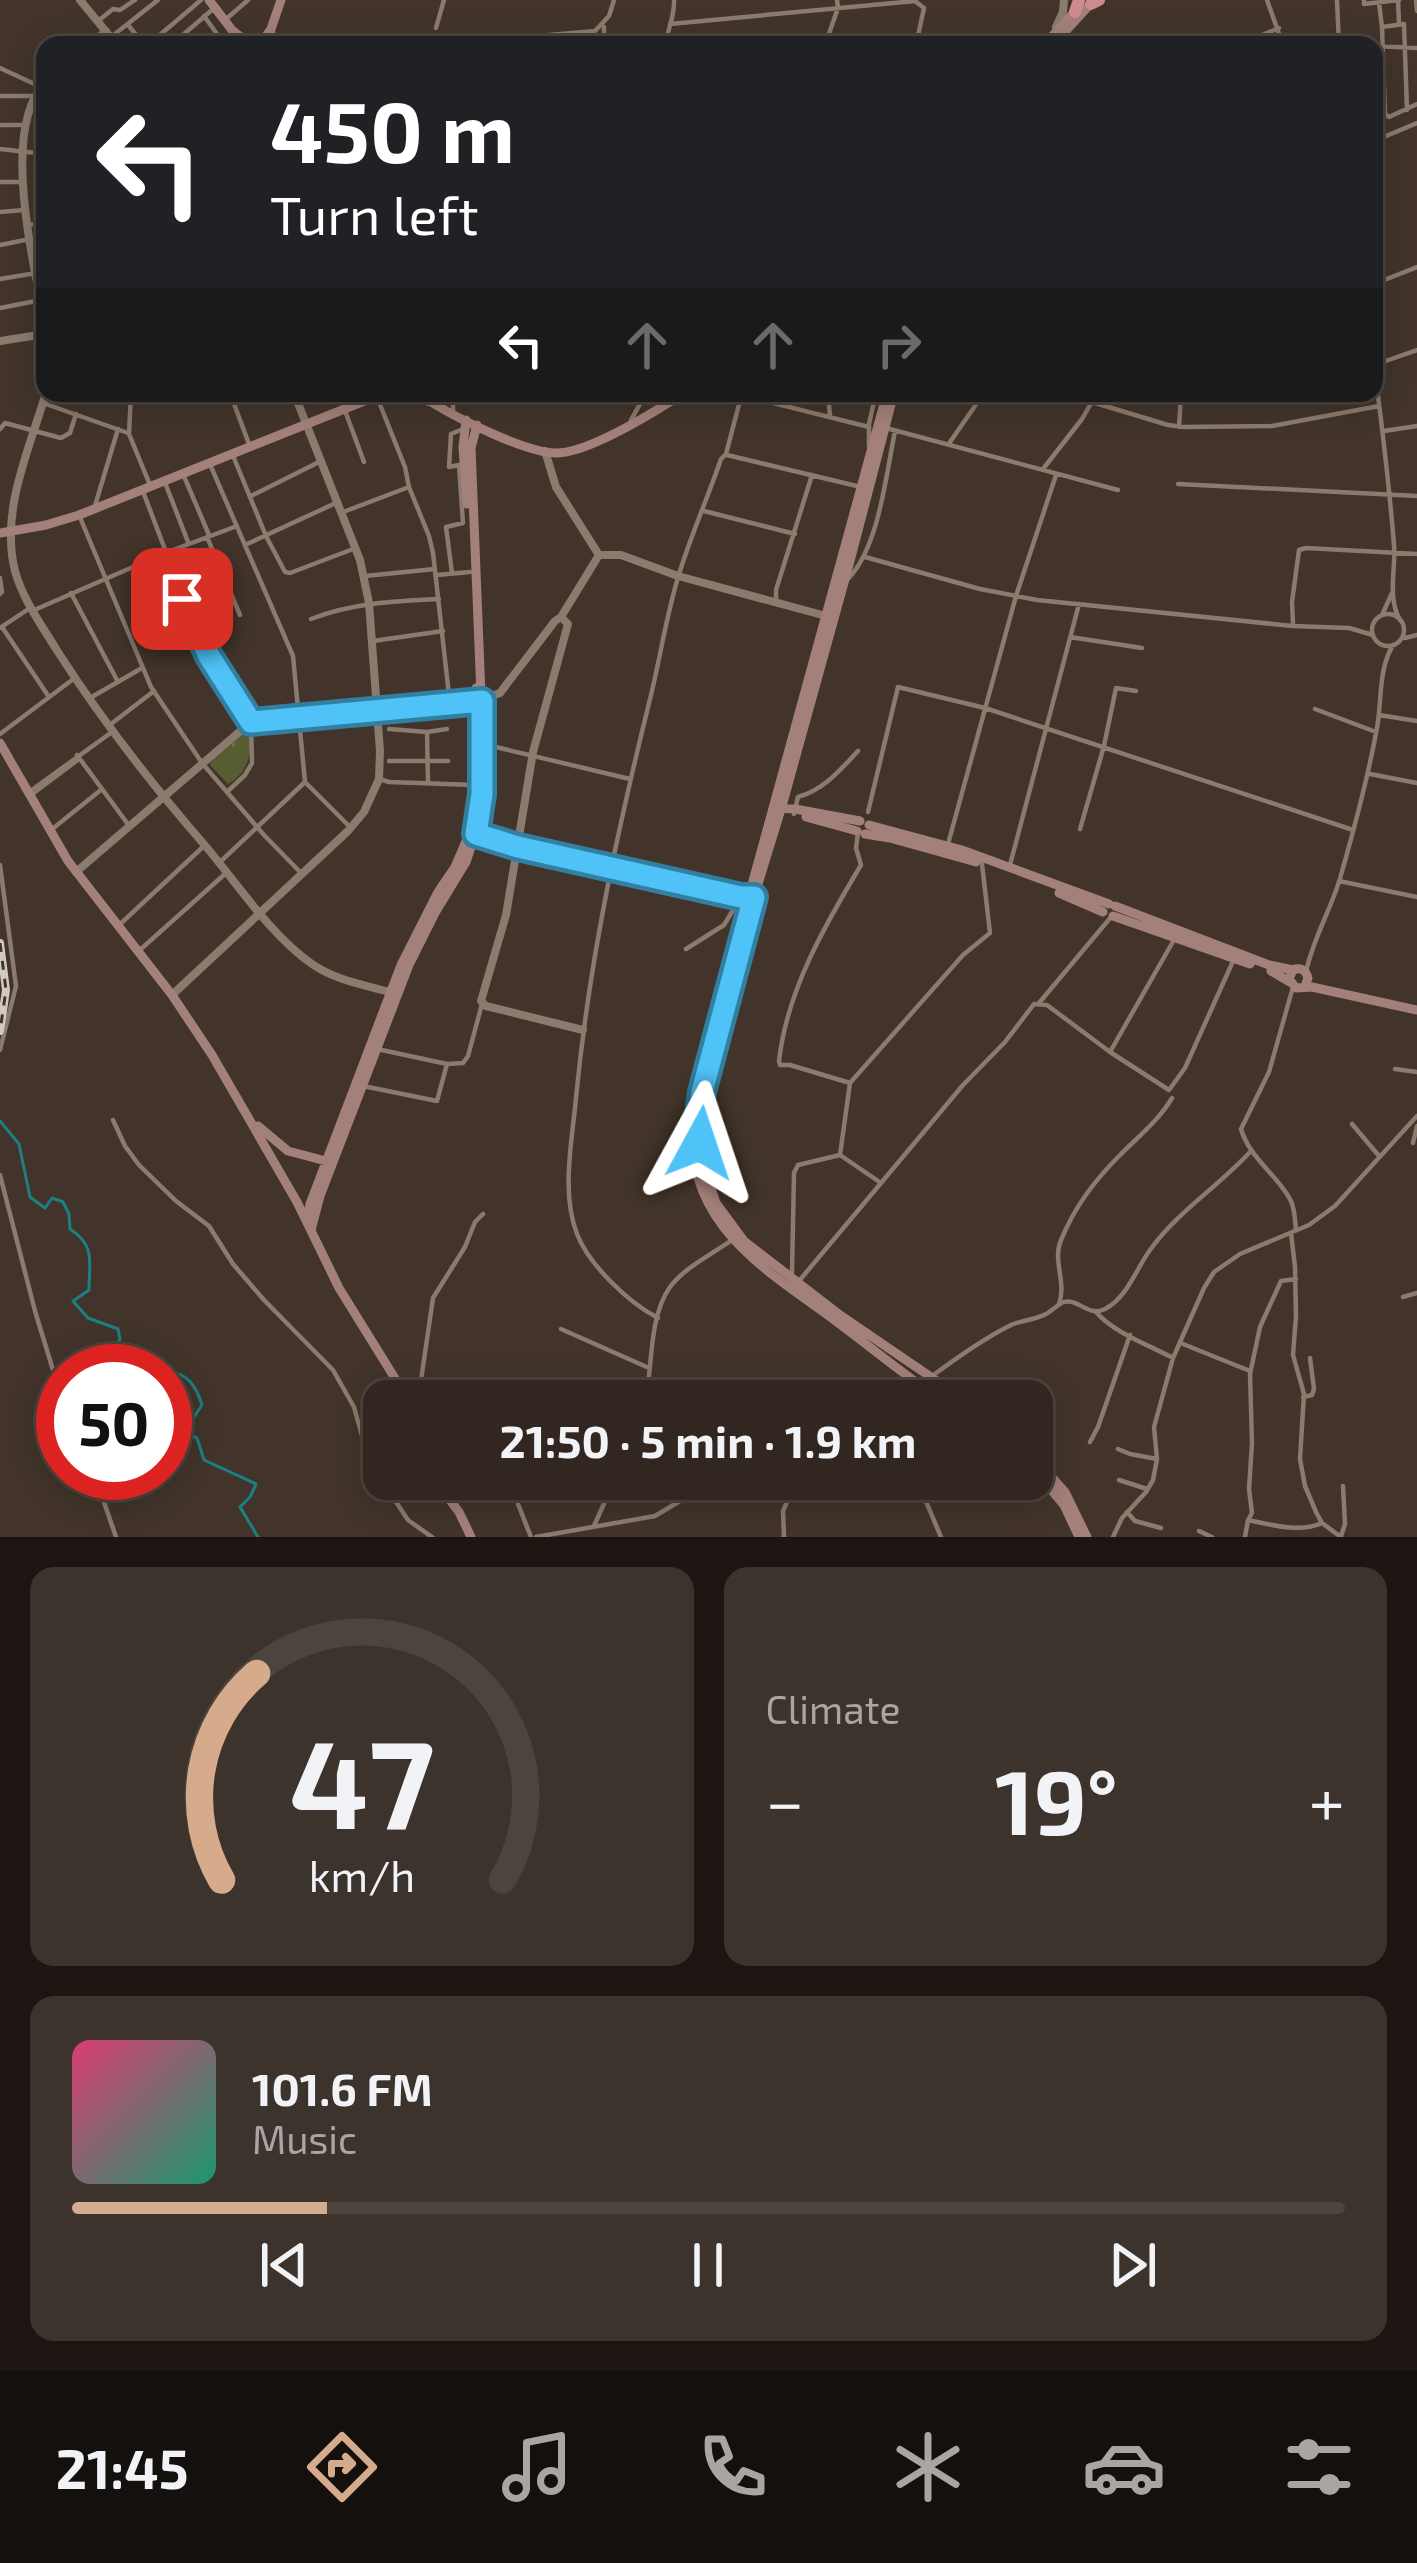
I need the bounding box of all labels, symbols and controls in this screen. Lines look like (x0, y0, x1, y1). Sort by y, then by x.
text: 450 m (270, 79, 515, 180)
icon: left (72, 84, 228, 240)
text: Turn left (270, 181, 479, 246)
icon: left (488, 312, 554, 378)
icon: ahead (614, 312, 680, 378)
icon: ahead (740, 312, 806, 378)
icon: right (866, 312, 932, 378)
pin (131, 548, 233, 650)
icon: arrive (149, 566, 215, 632)
position arrow (637, 1080, 763, 1206)
speed limit sign: 50 (36, 1344, 192, 1500)
text: 21:50 · 5 min · 1.9 km (499, 1413, 917, 1467)
text: Climate (766, 1685, 900, 1732)
text: 47 (289, 1704, 434, 1854)
text: 19° (995, 1745, 1118, 1853)
text: − (766, 1760, 804, 1839)
text: + (1309, 1760, 1345, 1839)
text: km/h (308, 1848, 415, 1900)
text: 101.6 FM (252, 2061, 433, 2115)
text: Music (252, 2115, 357, 2162)
icon: previous (251, 2232, 317, 2298)
icon: pause (675, 2232, 741, 2298)
icon: next (1100, 2232, 1166, 2298)
icon: directions (300, 2425, 384, 2509)
icon: music (495, 2425, 579, 2509)
icon: phone (691, 2425, 775, 2509)
icon: climate (886, 2425, 970, 2509)
icon: car (1082, 2425, 1166, 2509)
icon: filters (1277, 2425, 1361, 2509)
text: 21:45 (56, 2435, 189, 2500)

